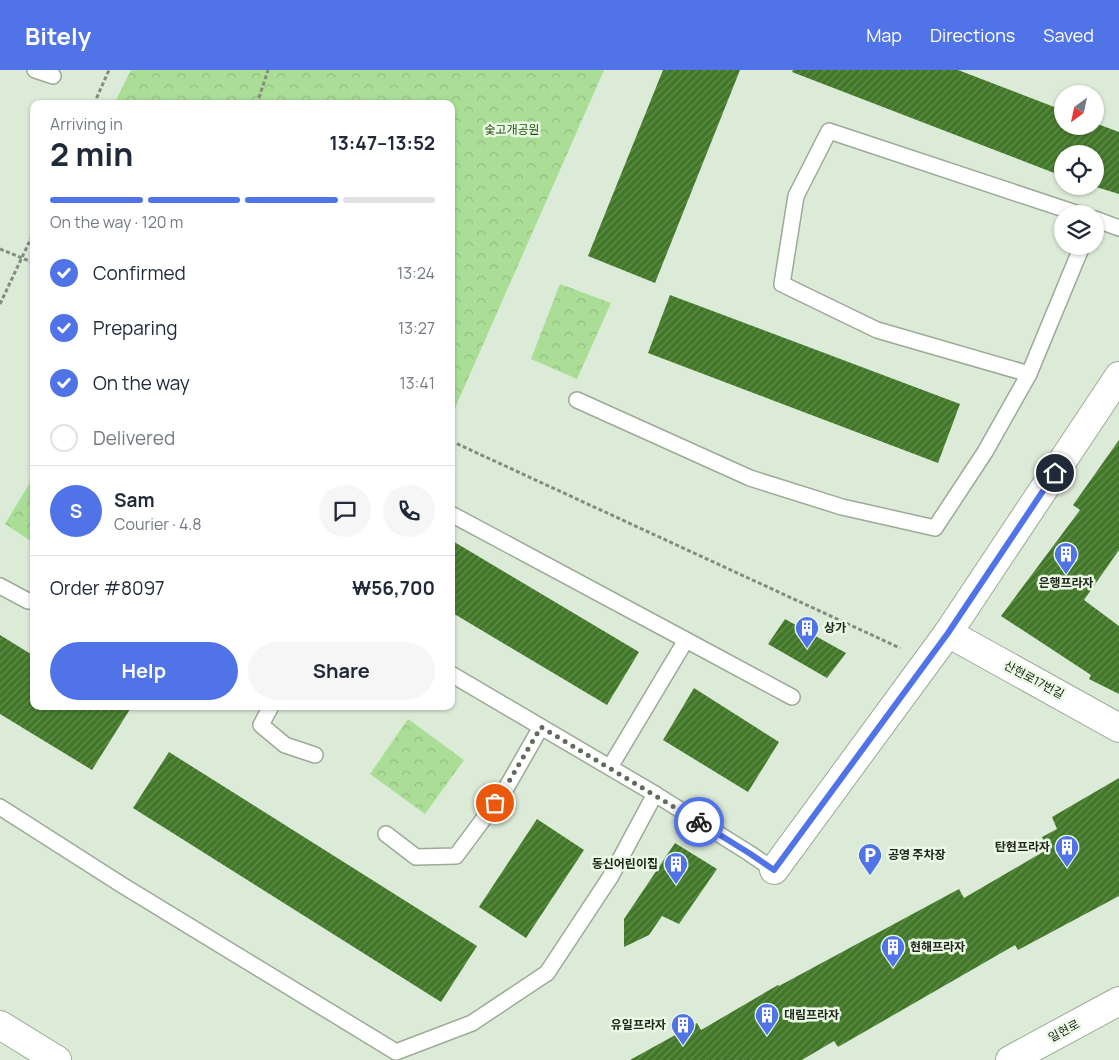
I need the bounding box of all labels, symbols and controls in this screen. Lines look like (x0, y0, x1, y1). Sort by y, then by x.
text: Bitely (25, 19, 91, 52)
text: Map (866, 23, 902, 47)
text: Directions (930, 23, 1015, 47)
text: Saved (1043, 23, 1094, 47)
north arrow (1054, 85, 1104, 135)
map controls (1054, 85, 1104, 255)
text: Arriving in (50, 113, 123, 135)
park label: 숯고개공원 (484, 121, 540, 138)
text: 13:47–13:52 (329, 130, 435, 156)
text: 2 min (50, 132, 133, 176)
button: locate (1054, 145, 1104, 195)
button: layers (1054, 205, 1104, 255)
text: On the way · 120 m (50, 211, 183, 233)
icon: check (50, 259, 78, 287)
text: Confirmed (93, 260, 186, 286)
text: 13:24 (397, 262, 435, 284)
icon: check (50, 314, 78, 342)
text: Preparing (93, 315, 178, 341)
text: 13:27 (398, 317, 435, 339)
icon: check (50, 369, 78, 397)
text: On the way (93, 370, 190, 396)
text: 13:41 (399, 372, 435, 394)
text: Delivered (93, 425, 175, 451)
pin (1034, 452, 1076, 494)
icon: home (1041, 459, 1069, 487)
button: chat (319, 485, 371, 537)
button: phone (383, 485, 435, 537)
text: Sam (114, 487, 155, 513)
text: S (70, 498, 82, 524)
text: Courier · 4.8 (114, 513, 202, 535)
building icon: 은행프라자 (1053, 541, 1079, 575)
place label: 은행프라자 (1038, 574, 1094, 591)
text: Order #8097 (50, 575, 165, 601)
text: ₩56,700 (352, 575, 435, 601)
building icon: 상가 (794, 615, 820, 649)
place label: 상가 (824, 619, 846, 636)
button: Help (50, 642, 238, 700)
button: Share (248, 642, 435, 700)
street label: 산현로17번길 (1001, 657, 1067, 703)
pin (474, 782, 516, 824)
icon: bag (481, 789, 509, 817)
courier (674, 797, 724, 847)
icon: bike (685, 808, 713, 836)
building icon: 탄현프라자 (1054, 834, 1080, 868)
place label: 탄현프라자 (995, 838, 1050, 855)
parking icon: 공영 주차장 (857, 842, 883, 876)
place label: 공영 주차장 (888, 846, 946, 863)
building icon: 동신어린이집 (663, 851, 689, 885)
place label: 동신어린이집 (592, 855, 658, 872)
building icon: 현해프라자 (880, 934, 906, 968)
place label: 현해프라자 (910, 938, 965, 955)
building icon: 대림프라자 (754, 1002, 780, 1036)
place label: 대림프라자 (784, 1006, 839, 1023)
building icon: 유일프라자 (670, 1012, 696, 1046)
street label: 일현로 (1045, 1015, 1082, 1046)
place label: 유일프라자 (611, 1016, 666, 1033)

